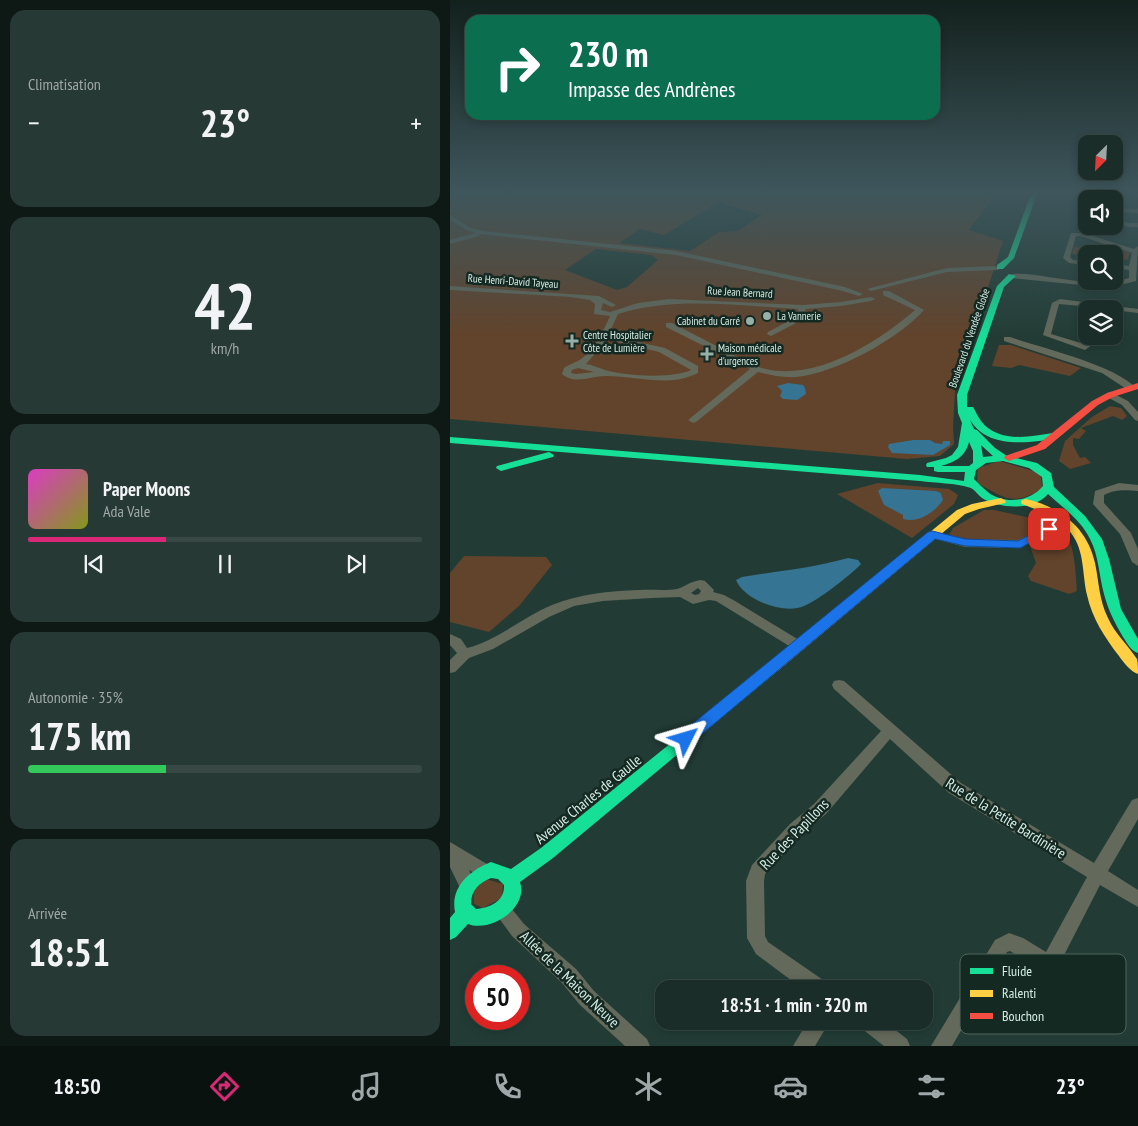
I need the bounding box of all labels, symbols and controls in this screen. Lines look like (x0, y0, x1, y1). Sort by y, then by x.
text: 230 m (568, 31, 649, 77)
icon: right (485, 35, 550, 100)
text: Climatisation (28, 74, 101, 94)
text: Impasse des Andrènes (568, 75, 735, 103)
text: 23° (200, 98, 250, 147)
text: − (28, 104, 40, 141)
text: + (410, 104, 422, 141)
north arrow (1078, 135, 1122, 180)
map controls (1078, 135, 1123, 345)
button: sound (1078, 190, 1123, 235)
button: search (1078, 245, 1123, 290)
text: 42 (194, 263, 256, 347)
street label: Rue Henri-David Tayeau (467, 271, 559, 291)
street label: Rue Jean Bernard (707, 283, 773, 301)
street label: Boulevard du Vendée Globe (945, 286, 993, 389)
button: layers (1078, 300, 1123, 345)
place label: La Vannerie (777, 309, 822, 323)
marker: La Vannerie (761, 310, 773, 322)
place label: Cabinet du Carré (677, 314, 740, 328)
marker: Cabinet du Carré (744, 315, 756, 327)
place label: Centre Hospitalier Côte de Lumière (583, 328, 652, 355)
marker: Centre Hospitalier Côte de Lumière (565, 334, 579, 348)
text: km/h (211, 338, 239, 358)
place label: Maison médicale d'urgences (718, 341, 782, 368)
marker: Maison médicale d'urgences (700, 347, 714, 361)
text: Paper Moons (103, 477, 190, 501)
text: Ada Vale (103, 501, 150, 521)
pin (1028, 508, 1070, 550)
icon: arrive (1035, 515, 1063, 543)
icon: previous (80, 550, 108, 578)
icon: pause (211, 550, 239, 578)
icon: next (342, 550, 370, 578)
text: Autonomie · 35% (28, 687, 123, 707)
text: 175 km (28, 711, 131, 760)
position arrow (659, 712, 711, 764)
street label: Avenue Charles de Gaulle (531, 750, 645, 848)
street label: Rue de la Petite Bardinière (942, 773, 1070, 863)
street label: Rue des Papillons (755, 795, 833, 873)
text: Arrivée (28, 903, 67, 923)
text: 18:51 (28, 927, 110, 976)
street label: Allée de la Maison Neuve (516, 927, 624, 1031)
legend (960, 954, 1126, 1034)
text: Fluide (1002, 962, 1032, 980)
speed limit sign: 50 (465, 965, 530, 1030)
text: Ralenti (1002, 984, 1036, 1002)
text: 18:51 · 1 min · 320 m (721, 993, 867, 1017)
text: Bouchon (1002, 1007, 1044, 1025)
icon: directions (207, 1069, 242, 1104)
icon: music (349, 1069, 384, 1104)
icon: phone (490, 1069, 525, 1104)
icon: climate (631, 1069, 666, 1104)
icon: car (773, 1069, 808, 1104)
icon: filters (914, 1069, 949, 1104)
text: 18:50 (53, 1072, 101, 1100)
text: 23° (1056, 1072, 1085, 1100)

